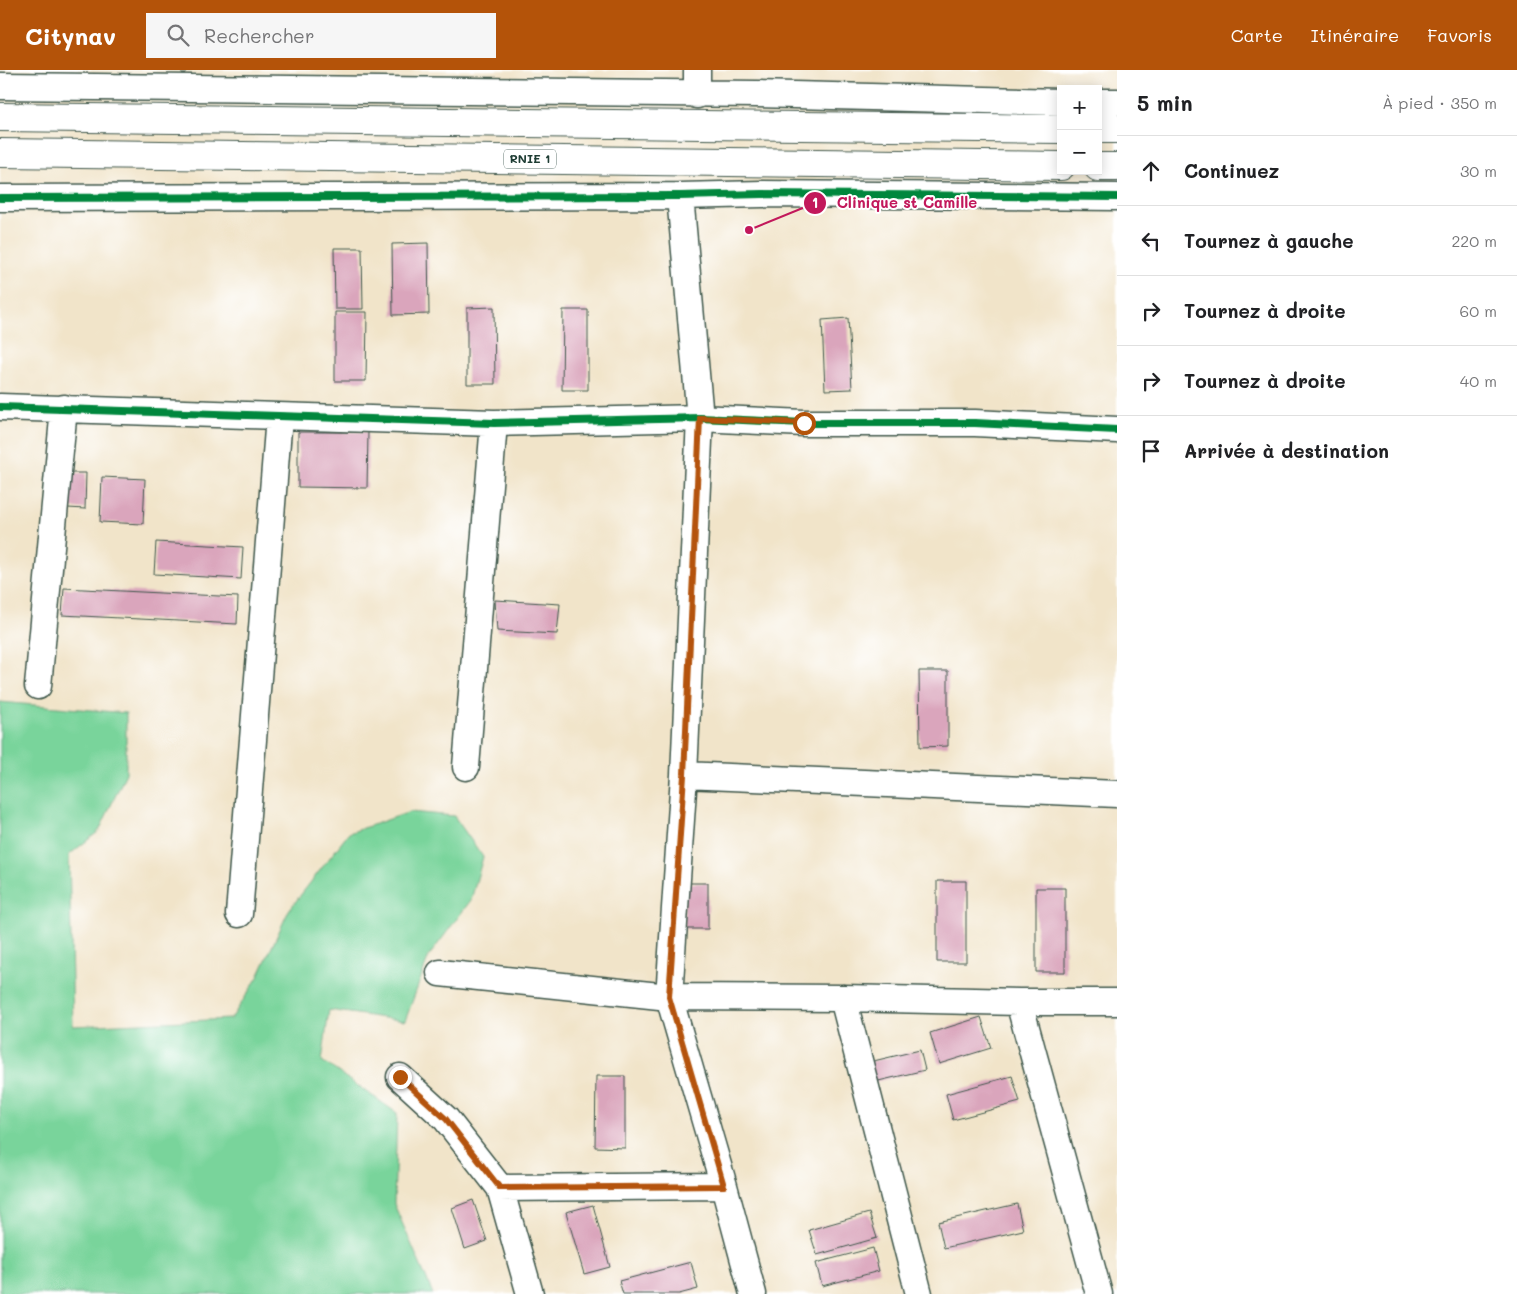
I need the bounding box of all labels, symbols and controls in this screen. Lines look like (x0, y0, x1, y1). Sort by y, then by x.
search box (146, 13, 496, 58)
text: Citynav (25, 20, 116, 51)
icon: search (164, 21, 192, 49)
text: Rechercher (204, 23, 314, 48)
text: Carte (1231, 23, 1283, 47)
text: Itinéraire (1311, 23, 1399, 47)
text: Favoris (1427, 23, 1492, 47)
map controls (1057, 85, 1102, 175)
button: + (1057, 85, 1102, 130)
text: 5 min (1137, 89, 1193, 116)
text: À pied · 350 m (1382, 92, 1497, 113)
button: − (1057, 130, 1102, 175)
road number: RNIE 1 (504, 150, 556, 168)
icon: ahead (1137, 157, 1165, 185)
text: Continuez (1184, 158, 1279, 183)
text: 30 m (1460, 160, 1497, 181)
callout: Clinique st Camille (802, 188, 988, 218)
text: 1 (812, 192, 818, 212)
text: Clinique st Camille (837, 192, 977, 212)
icon: left (1137, 227, 1165, 255)
text: Tournez à gauche (1184, 228, 1353, 253)
text: 220 m (1451, 230, 1497, 251)
icon: right (1137, 297, 1165, 325)
text: Tournez à droite (1184, 298, 1346, 323)
text: 60 m (1460, 300, 1497, 321)
icon: right (1137, 367, 1165, 395)
text: Tournez à droite (1184, 368, 1346, 393)
text: 40 m (1460, 370, 1497, 391)
route start (793, 412, 816, 435)
icon: arrive (1137, 437, 1165, 465)
text: Arrivée à destination (1184, 438, 1389, 463)
route end (389, 1066, 412, 1089)

